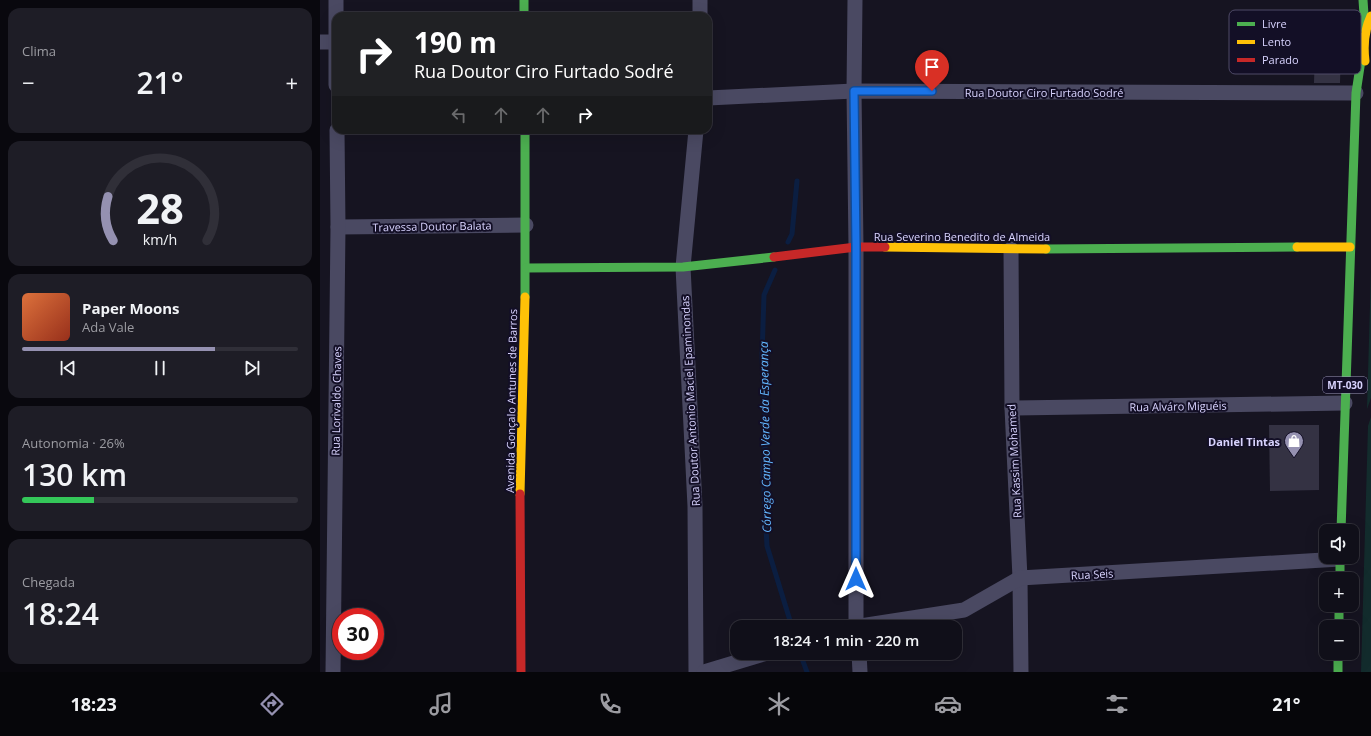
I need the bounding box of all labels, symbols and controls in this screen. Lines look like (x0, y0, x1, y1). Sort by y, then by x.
legend (1229, 10, 1361, 74)
text: Livre (1262, 16, 1287, 31)
text: 190 m (414, 23, 497, 61)
icon: right (348, 28, 400, 80)
text: Lento (1262, 34, 1292, 49)
text: Clima (22, 42, 56, 60)
pin (915, 50, 949, 91)
text: Parado (1262, 52, 1299, 67)
icon: arrive (921, 56, 943, 78)
text: Rua Doutor Ciro Furtado Sodré (414, 59, 674, 83)
text: 21° (136, 62, 184, 103)
text: − (22, 67, 35, 97)
text: + (285, 67, 298, 97)
street label: Rua Doutor Ciro Furtado Sodré (965, 85, 1123, 100)
icon: left (448, 104, 470, 126)
icon: ahead (490, 104, 512, 126)
icon: ahead (532, 104, 554, 126)
icon: right (574, 104, 596, 126)
text: 28 (136, 180, 184, 236)
street label: Travessa Doutor Balata (372, 217, 492, 235)
street label: Rua Severino Benedito de Almeida (874, 229, 1050, 244)
text: km/h (143, 230, 177, 249)
street label: Rua Doutor Antonio Maciel Epaminondas (677, 295, 703, 507)
text: Paper Moons (82, 298, 180, 318)
street label: Avenida Gonçalo Antunes de Barros (502, 309, 520, 493)
text: Ada Vale (82, 318, 134, 336)
water label: Córrego Campo Verde da Esperança (755, 341, 775, 533)
street label: Rua Lorivaldo Chaves (328, 346, 344, 456)
icon: previous (57, 357, 79, 379)
icon: pause (149, 357, 171, 379)
icon: next (241, 357, 263, 379)
road number: MT-030 (1323, 377, 1367, 393)
street label: Rua Alváro Miguéis (1129, 398, 1227, 414)
street label: Rua Kassim Mohamed (1004, 404, 1024, 518)
shop icon: Daniel Tintas (1283, 430, 1305, 458)
text: Autonomia · 26% (22, 434, 125, 452)
place label: Daniel Tintas (1208, 434, 1281, 449)
text: 130 km (22, 454, 127, 495)
map controls (1319, 524, 1359, 660)
button: sound (1319, 524, 1359, 564)
position arrow (835, 558, 877, 600)
street label: Rua Seis (1070, 565, 1114, 583)
button: + (1319, 572, 1359, 612)
text: Chegada (22, 573, 75, 591)
text: 18:24 (22, 593, 99, 634)
speed limit sign: 30 (332, 608, 384, 660)
button: − (1319, 620, 1359, 660)
text: 18:24 · 1 min · 220 m (773, 630, 919, 650)
icon: directions (258, 690, 286, 718)
icon: music (427, 690, 455, 718)
icon: phone (596, 690, 624, 718)
icon: climate (765, 690, 793, 718)
icon: car (934, 690, 962, 718)
icon: filters (1103, 690, 1131, 718)
text: 18:23 (71, 692, 117, 716)
text: 21° (1272, 692, 1300, 716)

